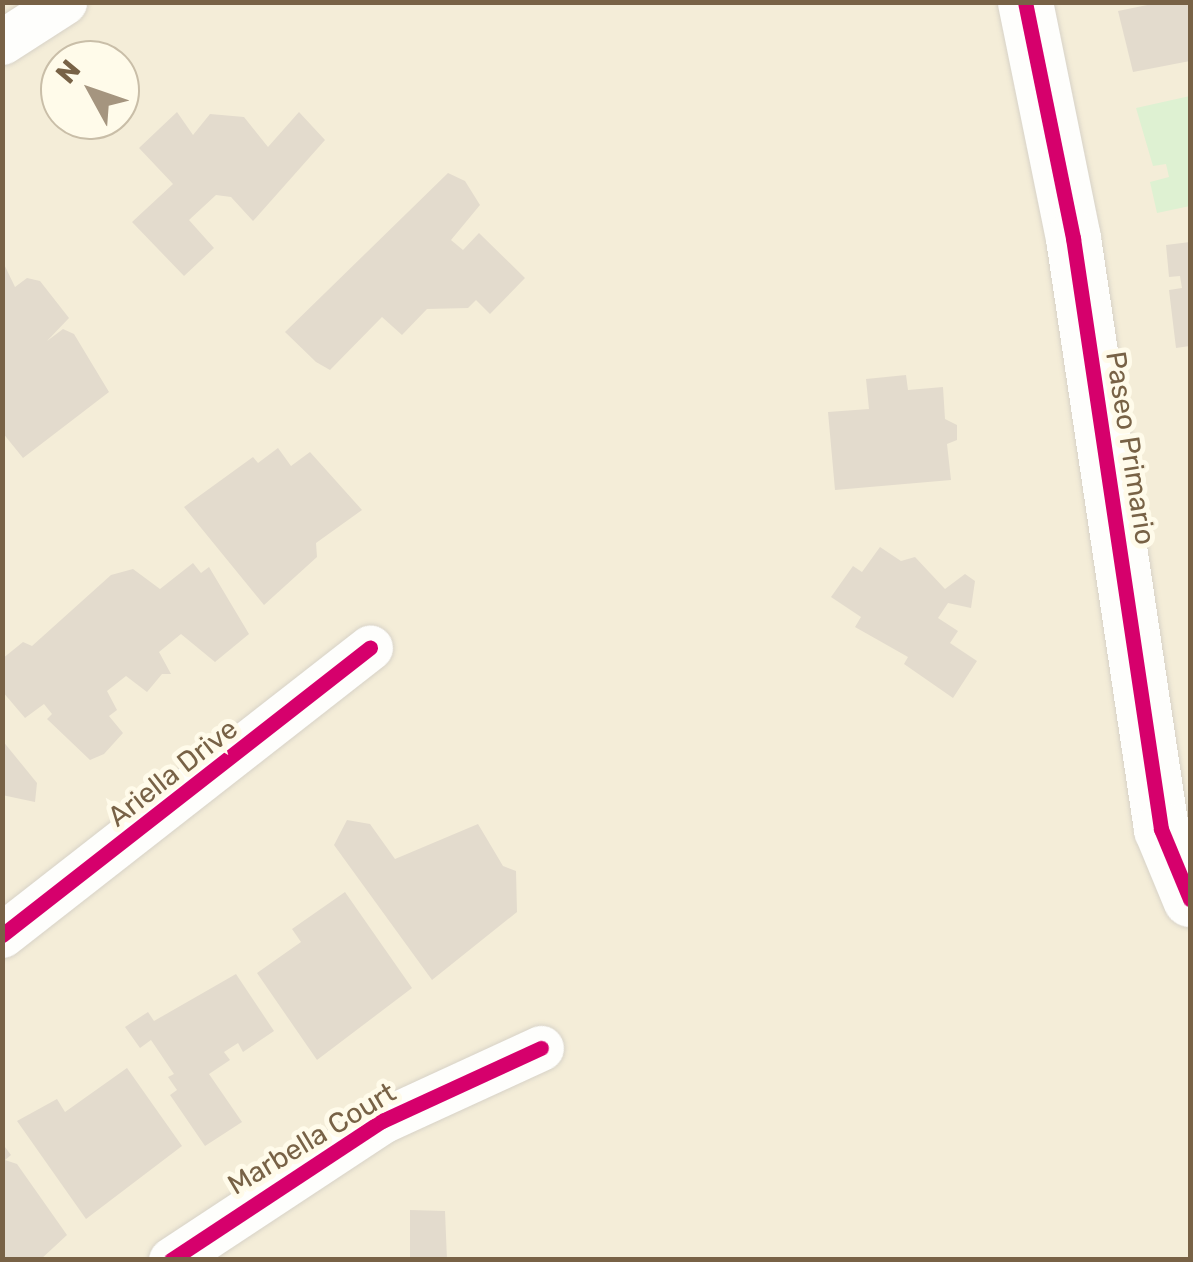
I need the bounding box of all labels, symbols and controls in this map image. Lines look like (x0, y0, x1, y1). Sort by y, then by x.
north arrow (40, 40, 140, 140)
text: N (49, 53, 87, 90)
street label: Paseo Primario (1098, 349, 1162, 547)
street label: Ariella Drive (102, 712, 244, 834)
street label: Marbella Court (222, 1076, 402, 1202)

